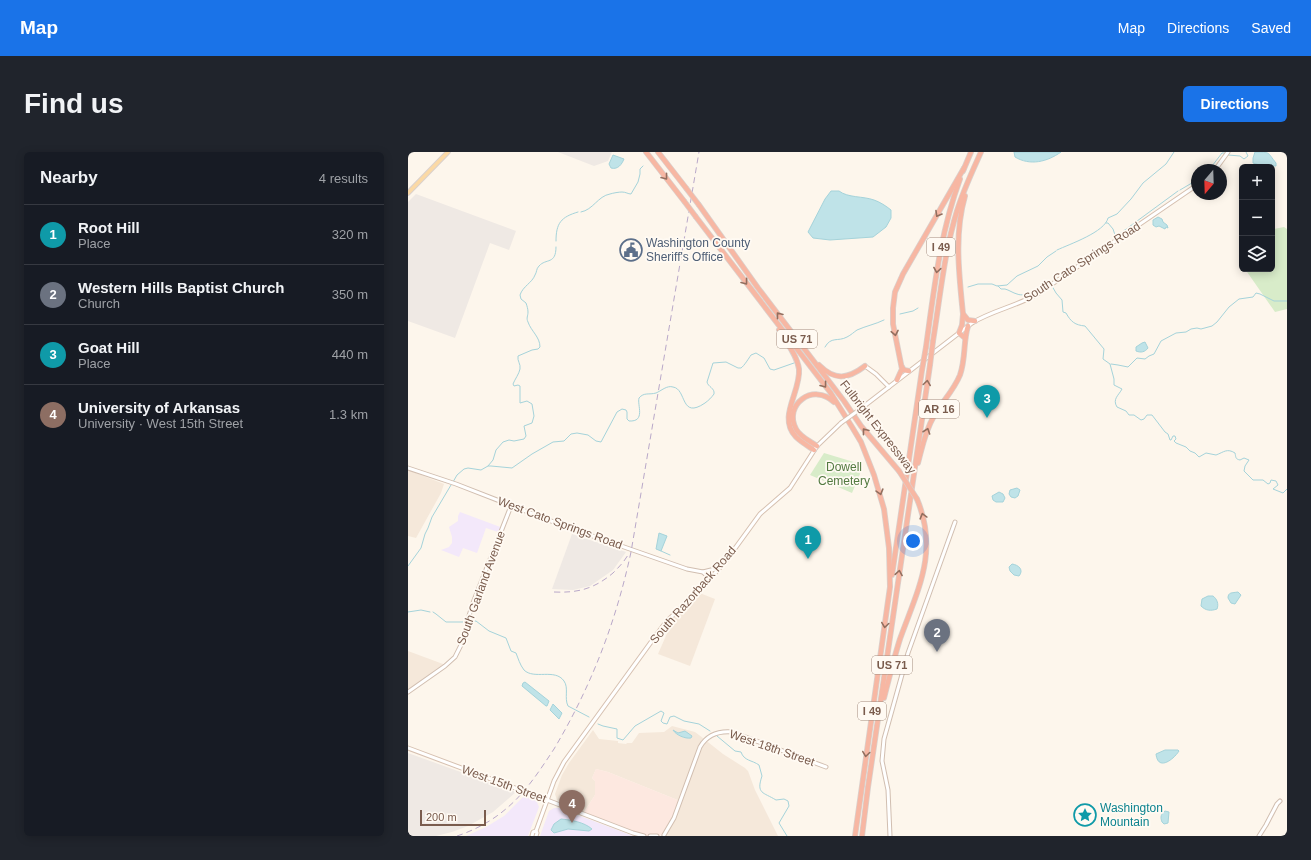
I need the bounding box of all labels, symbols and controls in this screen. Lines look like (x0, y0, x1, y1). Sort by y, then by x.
text: Map (20, 17, 58, 38)
text: Map (1118, 20, 1145, 36)
text: Directions (1167, 20, 1229, 36)
text: Saved (1251, 20, 1291, 36)
button: Directions (1183, 86, 1287, 122)
text: Find us (24, 88, 124, 119)
north arrow (1191, 164, 1227, 200)
map controls (1239, 164, 1275, 272)
button: + (1239, 164, 1275, 200)
text: Nearby (40, 168, 98, 187)
text: 4 results (319, 171, 368, 186)
one-way arrow (660, 172, 667, 179)
button: − (1239, 200, 1275, 236)
one-way arrow (935, 210, 942, 217)
text: Root Hill (78, 219, 140, 236)
street label: South Cato Springs Road (1021, 219, 1143, 305)
text: 1 (49, 227, 57, 242)
text: 320 m (332, 227, 368, 242)
text: Place (78, 236, 111, 251)
place label: Washington County Sheriff's Office (646, 236, 750, 264)
button: layers (1239, 236, 1275, 272)
public building icon: Washington County Sheriff's Office (618, 237, 644, 263)
road number: I 49 (927, 238, 955, 256)
one-way arrow (933, 267, 942, 273)
one-way arrow (741, 277, 748, 284)
text: Western Hills Baptist Church (78, 279, 284, 296)
text: 2 (49, 287, 57, 302)
text: 350 m (332, 287, 368, 302)
text: Church (78, 296, 120, 311)
one-way arrow (777, 313, 784, 320)
road number: US 71 (777, 330, 817, 348)
one-way arrow (890, 330, 899, 336)
text: Goat Hill (78, 339, 140, 356)
text: 3 (49, 347, 57, 362)
text: 440 m (332, 347, 368, 362)
text: Place (78, 356, 111, 371)
street label: Fulbright Expressway (837, 377, 919, 477)
one-way arrow (820, 380, 827, 387)
one-way arrow (922, 380, 931, 386)
pin: 3 (974, 385, 1000, 418)
text: University of Arkansas (78, 399, 240, 416)
road number: AR 16 (919, 400, 959, 418)
text: 4 (49, 407, 57, 422)
text: 1.3 km (329, 407, 368, 422)
text: University · West 15th Street (78, 416, 243, 431)
one-way arrow (862, 428, 869, 435)
one-way arrow (923, 428, 931, 435)
park label: Dowell Cemetery (818, 460, 870, 488)
one-way arrow (875, 488, 883, 495)
street label: West Cato Springs Road (496, 494, 624, 552)
one-way arrow (919, 513, 928, 520)
pin: 1 (795, 526, 821, 559)
street label: South Garland Avenue (454, 529, 508, 647)
your location (903, 531, 923, 551)
street label: South Razorback Road (647, 544, 739, 646)
one-way arrow (894, 570, 903, 576)
pin: 2 (924, 619, 950, 652)
one-way arrow (881, 622, 890, 628)
road number: US 71 (872, 656, 912, 674)
road number: I 49 (858, 702, 886, 720)
street label: West 18th Street (728, 727, 817, 769)
one-way arrow (862, 751, 871, 757)
street label: West 15th Street (460, 762, 549, 806)
pin: 4 (559, 790, 585, 823)
place label: Washington Mountain (1100, 801, 1163, 829)
place icon: Washington Mountain (1072, 802, 1098, 828)
scale bar (420, 808, 486, 827)
text: 200 m (426, 811, 457, 823)

